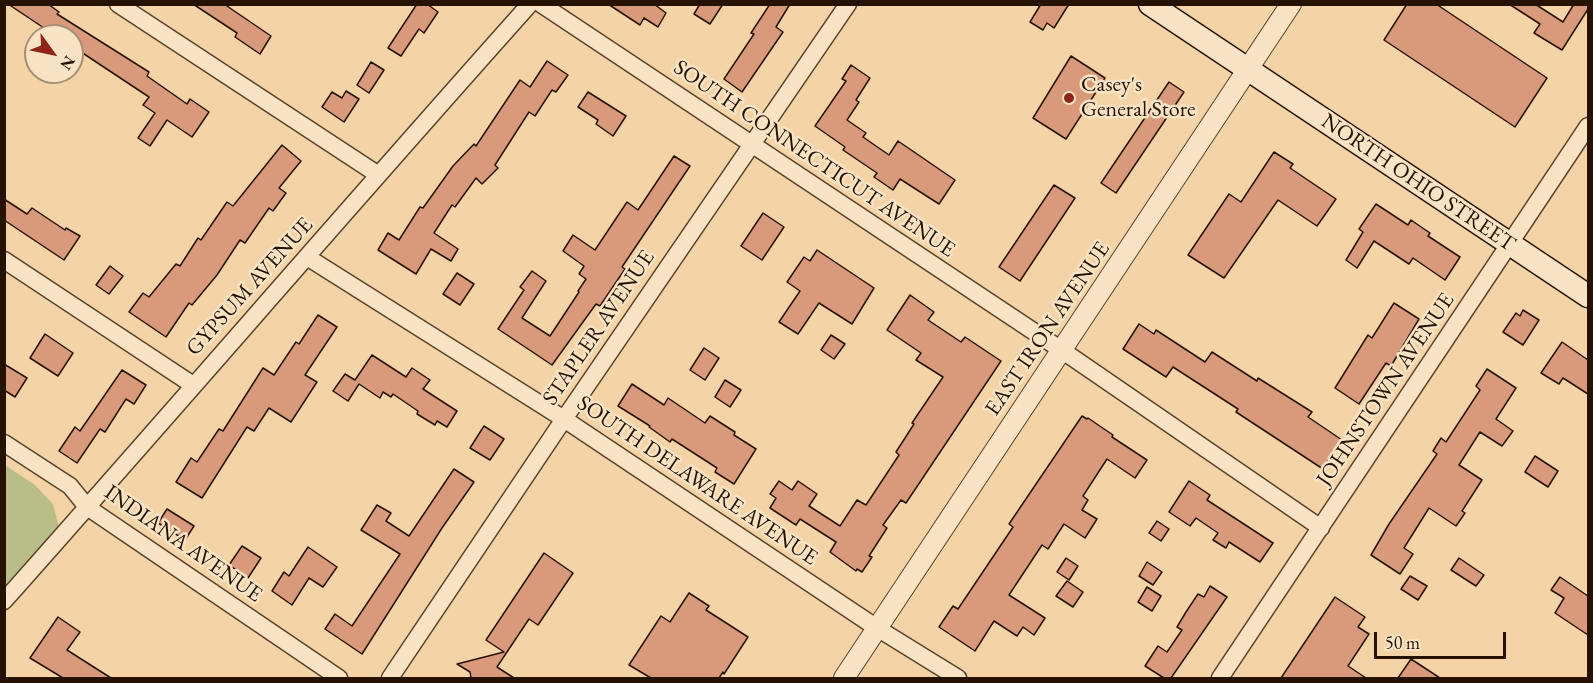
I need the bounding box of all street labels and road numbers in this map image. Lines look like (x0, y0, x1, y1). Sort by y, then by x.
street label: SOUTH CONNECTICUT AVENUE (668, 55, 960, 263)
street label: NORTH OHIO STREET (1316, 108, 1520, 258)
street label: GYPSUM AVENUE (181, 212, 319, 362)
street label: EAST IRON AVENUE (980, 237, 1116, 421)
street label: STAPLER AVENUE (537, 246, 661, 410)
street label: JOHNSTOWN AVENUE (1311, 288, 1461, 492)
street label: SOUTH DELAWARE AVENUE (572, 390, 822, 572)
street label: INDIANA AVENUE (99, 480, 267, 608)

